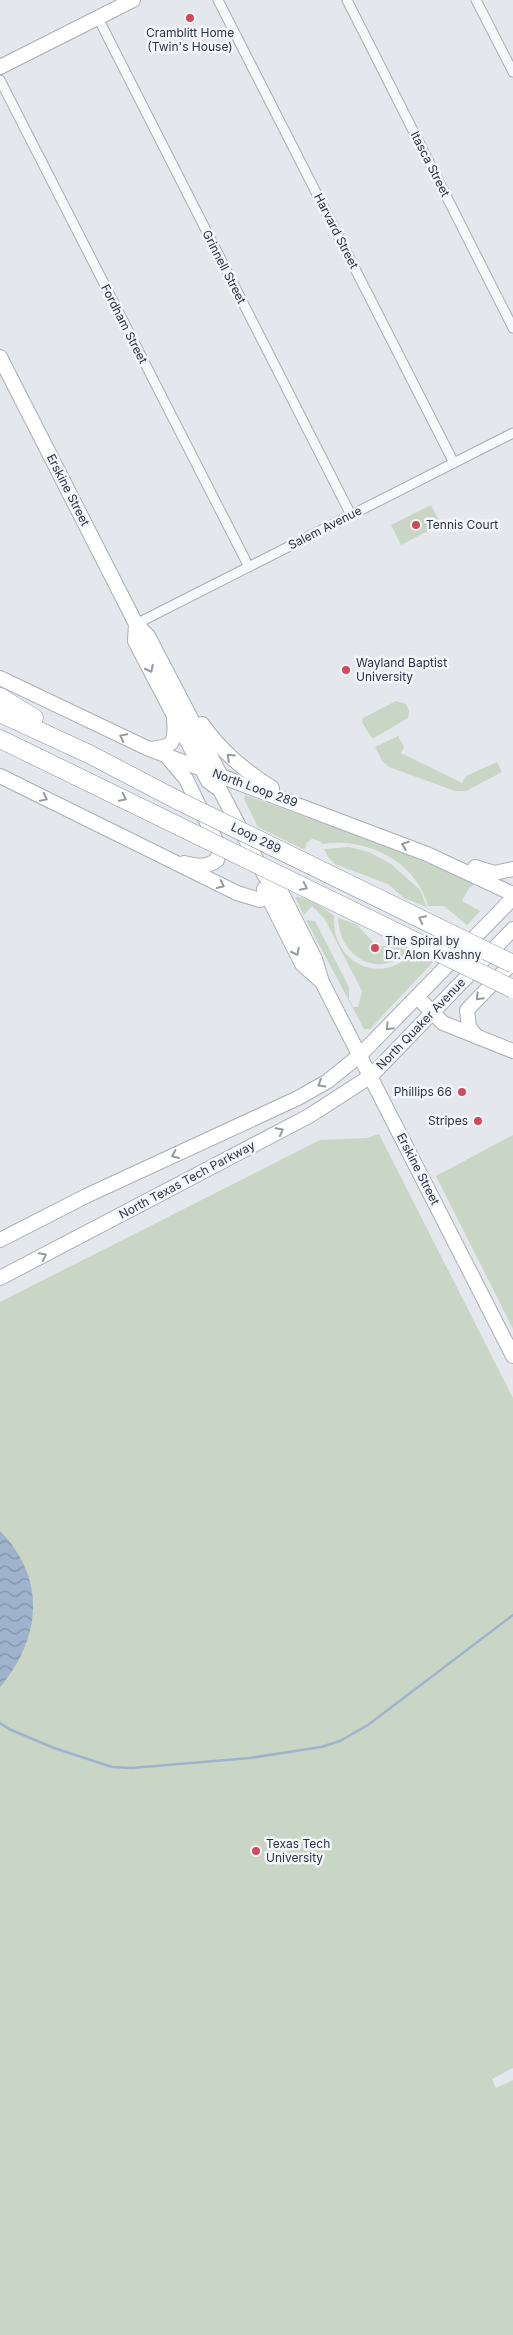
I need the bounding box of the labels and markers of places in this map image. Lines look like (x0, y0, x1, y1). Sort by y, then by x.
marker: Cramblitt Home (Twin's House) (184, 12, 196, 24)
place label: Cramblitt Home (Twin's House) (146, 25, 234, 54)
place label: Tennis Court (426, 517, 498, 532)
marker: Tennis Court (410, 519, 422, 531)
place label: Wayland Baptist University (356, 655, 447, 684)
marker: Wayland Baptist University (340, 664, 352, 676)
place label: The Spiral by Dr. Alon Kvashny (385, 933, 481, 962)
marker: The Spiral by Dr. Alon Kvashny (369, 942, 381, 954)
place label: Phillips 66 (394, 1084, 452, 1099)
marker: Phillips 66 (456, 1086, 468, 1098)
place label: Stripes (428, 1113, 468, 1128)
marker: Stripes (472, 1115, 484, 1127)
place label: Texas Tech University (266, 1836, 330, 1865)
marker: Texas Tech University (250, 1845, 262, 1857)

